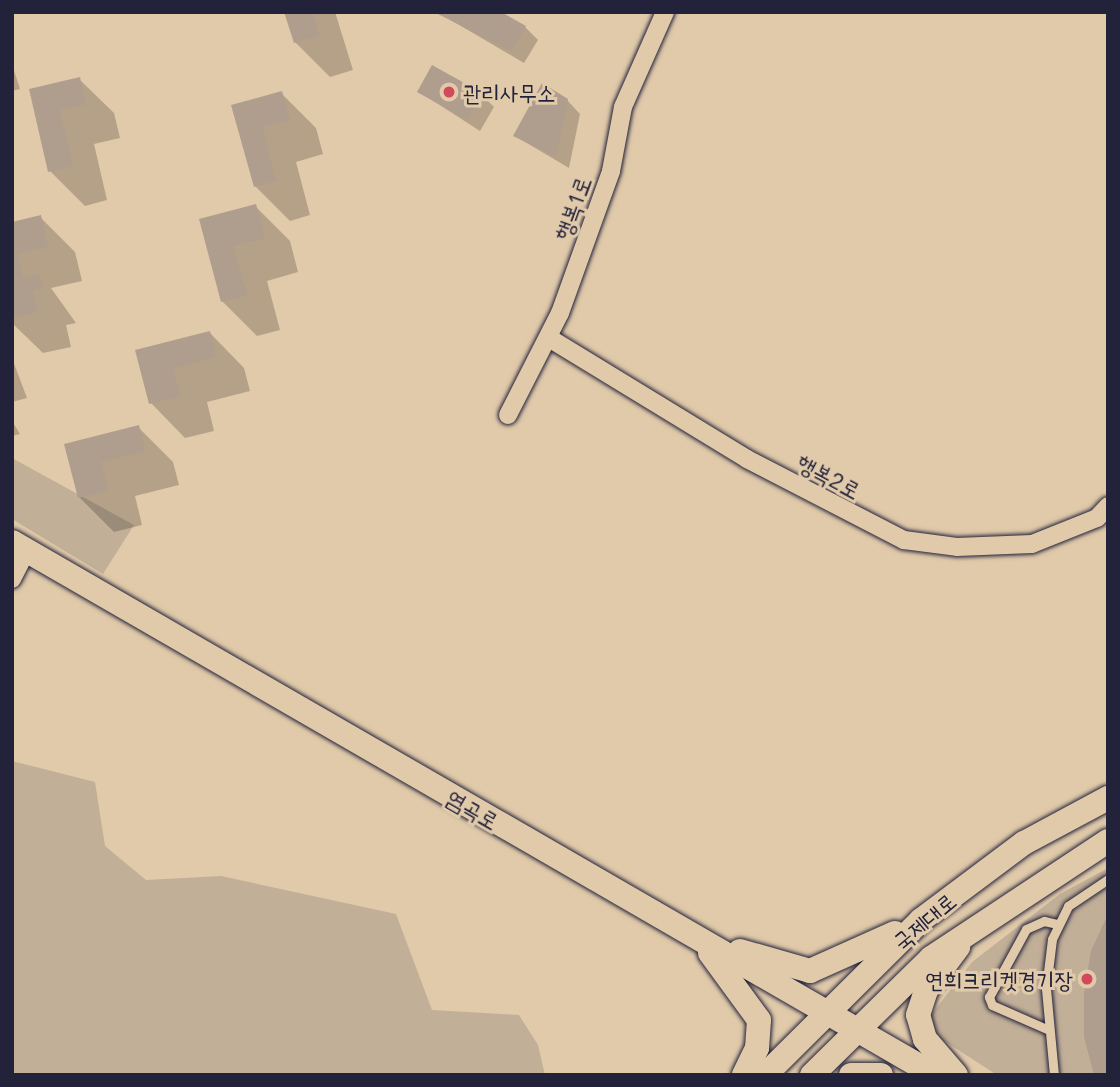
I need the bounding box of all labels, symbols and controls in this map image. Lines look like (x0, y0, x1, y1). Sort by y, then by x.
place label: 관리사무소 (463, 78, 556, 106)
marker: 관리사무소 (441, 84, 457, 100)
street label: 행복1로 (548, 172, 596, 244)
street label: 행복2로 (792, 448, 866, 504)
street label: 염곡로 (442, 783, 504, 835)
street label: 국제대로 (887, 887, 961, 955)
place label: 연희크리켓경기장 (925, 965, 1073, 993)
marker: 연희크리켓경기장 (1079, 971, 1095, 987)

